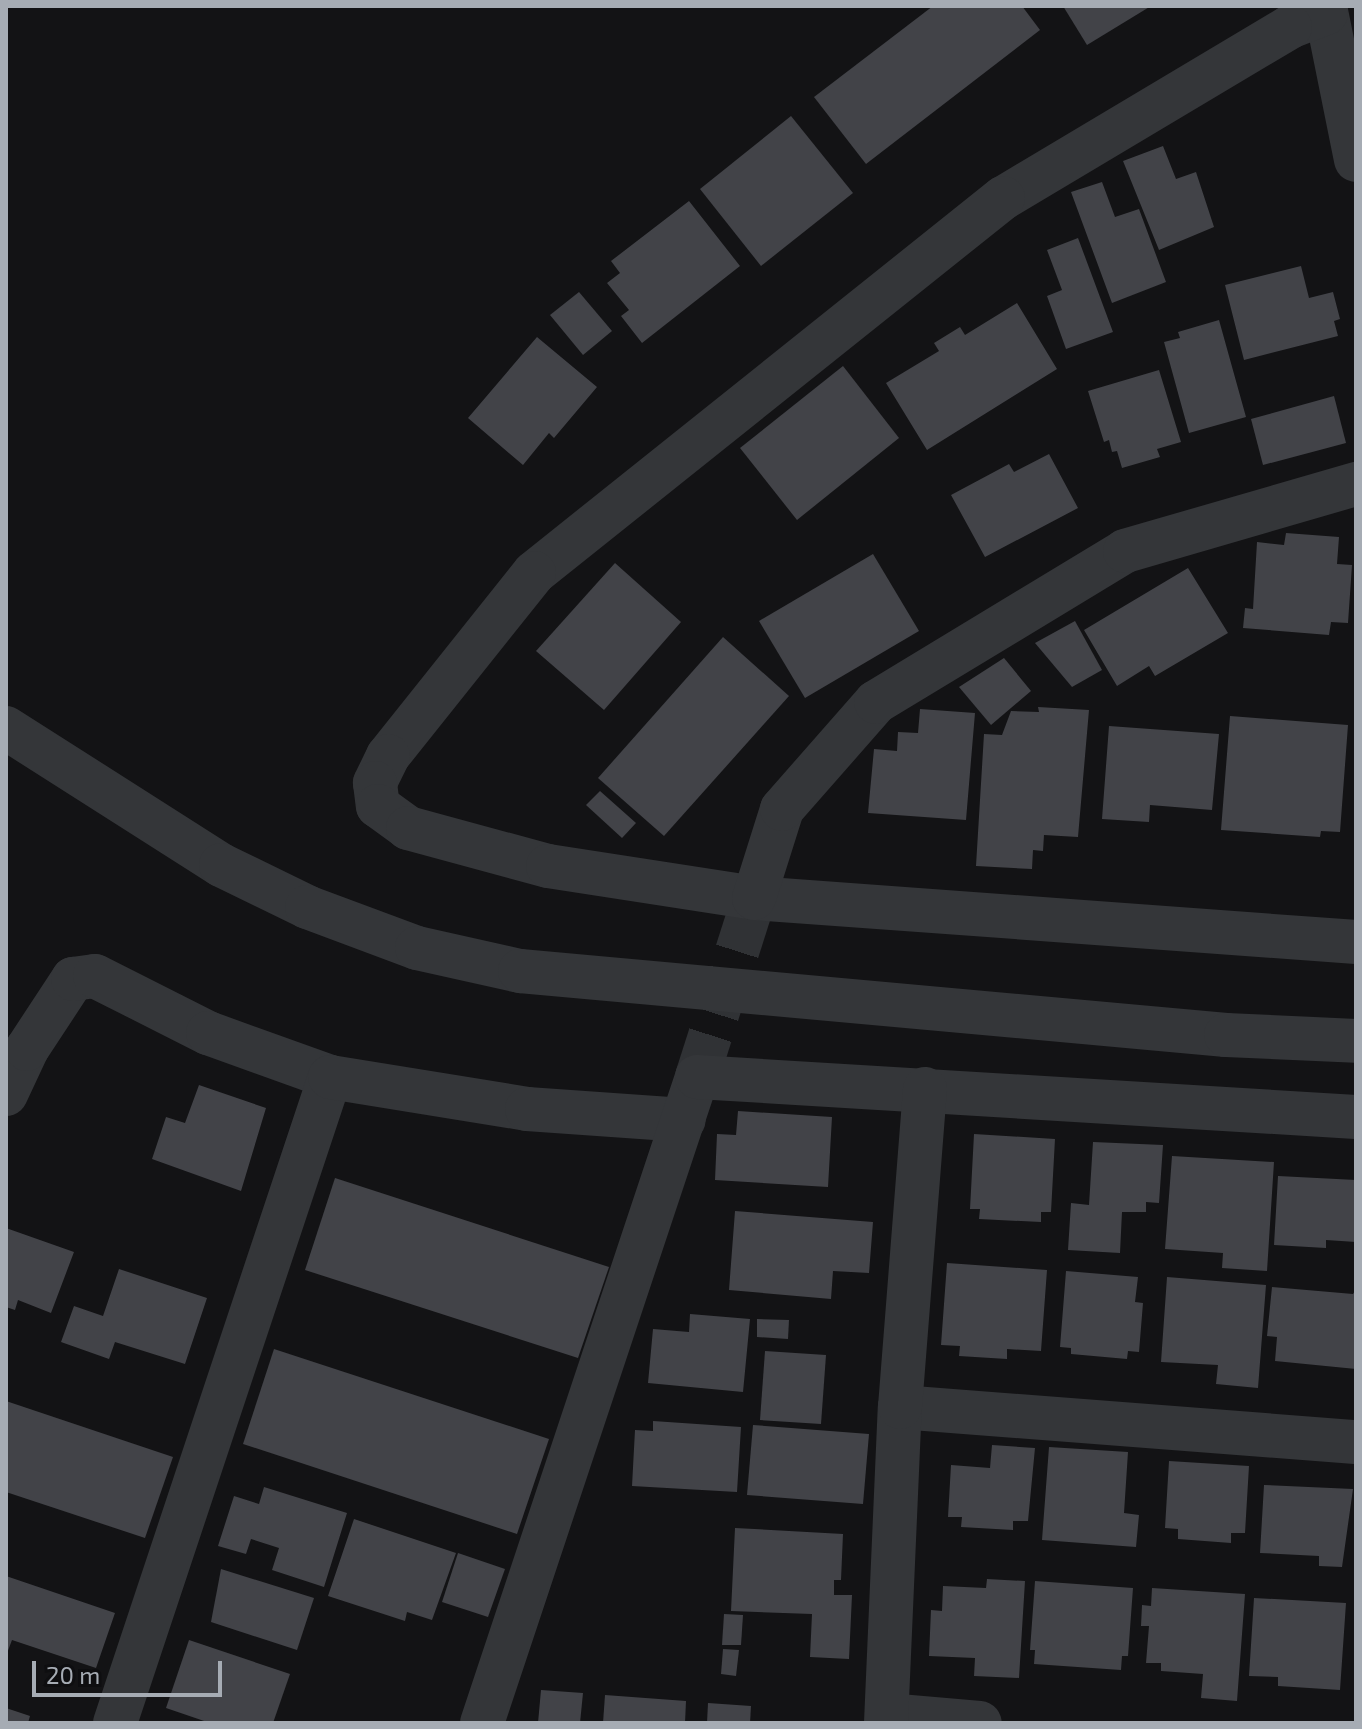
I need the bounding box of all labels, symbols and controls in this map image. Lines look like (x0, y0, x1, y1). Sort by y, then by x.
scale bar (36, 1645, 226, 1695)
text: 20 m (46, 1660, 100, 1689)

